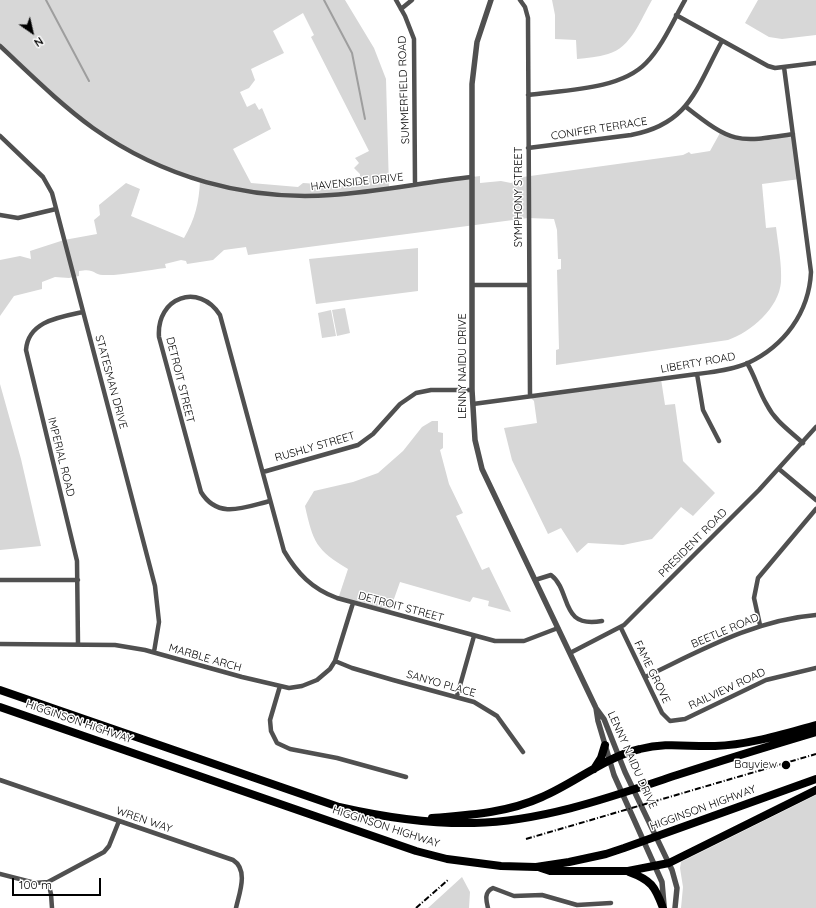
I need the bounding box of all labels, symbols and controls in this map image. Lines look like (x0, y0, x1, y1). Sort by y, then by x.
north arrow (12, 12, 52, 52)
text: N (31, 34, 46, 50)
street label: SUMMERFIELD ROAD (396, 36, 412, 144)
street label: CONIFER TERRACE (550, 115, 648, 143)
street label: SYMPHONY STREET (512, 147, 526, 247)
street label: HAVENSIDE DRIVE (310, 171, 404, 193)
street label: LENNY NAIDU DRIVE (456, 313, 470, 419)
street label: STATESMAN DRIVE (92, 334, 130, 430)
street label: DETROIT STREET (163, 336, 197, 424)
street label: LIBERTY ROAD (660, 350, 736, 376)
street label: IMPERIAL ROAD (45, 416, 77, 498)
street label: RUSHLY STREET (273, 429, 357, 465)
street label: PRESIDENT ROAD (656, 506, 730, 580)
street label: DETROIT STREET (357, 589, 445, 625)
street label: BEETLE ROAD (689, 611, 761, 651)
street label: FAME GROVE (631, 638, 673, 706)
street label: MARBLE ARCH (167, 641, 243, 675)
street label: RAILVIEW ROAD (687, 665, 767, 713)
street label: SANYO PLACE (405, 668, 477, 700)
street label: HIGGINSON HIGHWAY (24, 698, 134, 746)
street label: LENNY NAIDU DRIVE (605, 709, 659, 811)
place label: Bayview (734, 758, 777, 772)
marker: Bayview (780, 759, 792, 771)
street label: HIGGINSON HIGHWAY (648, 783, 758, 833)
street label: HIGGINSON HIGHWAY (331, 803, 441, 851)
street label: WREN WAY (114, 804, 174, 836)
scale bar (14, 870, 103, 896)
text: 100 m (19, 877, 52, 892)

